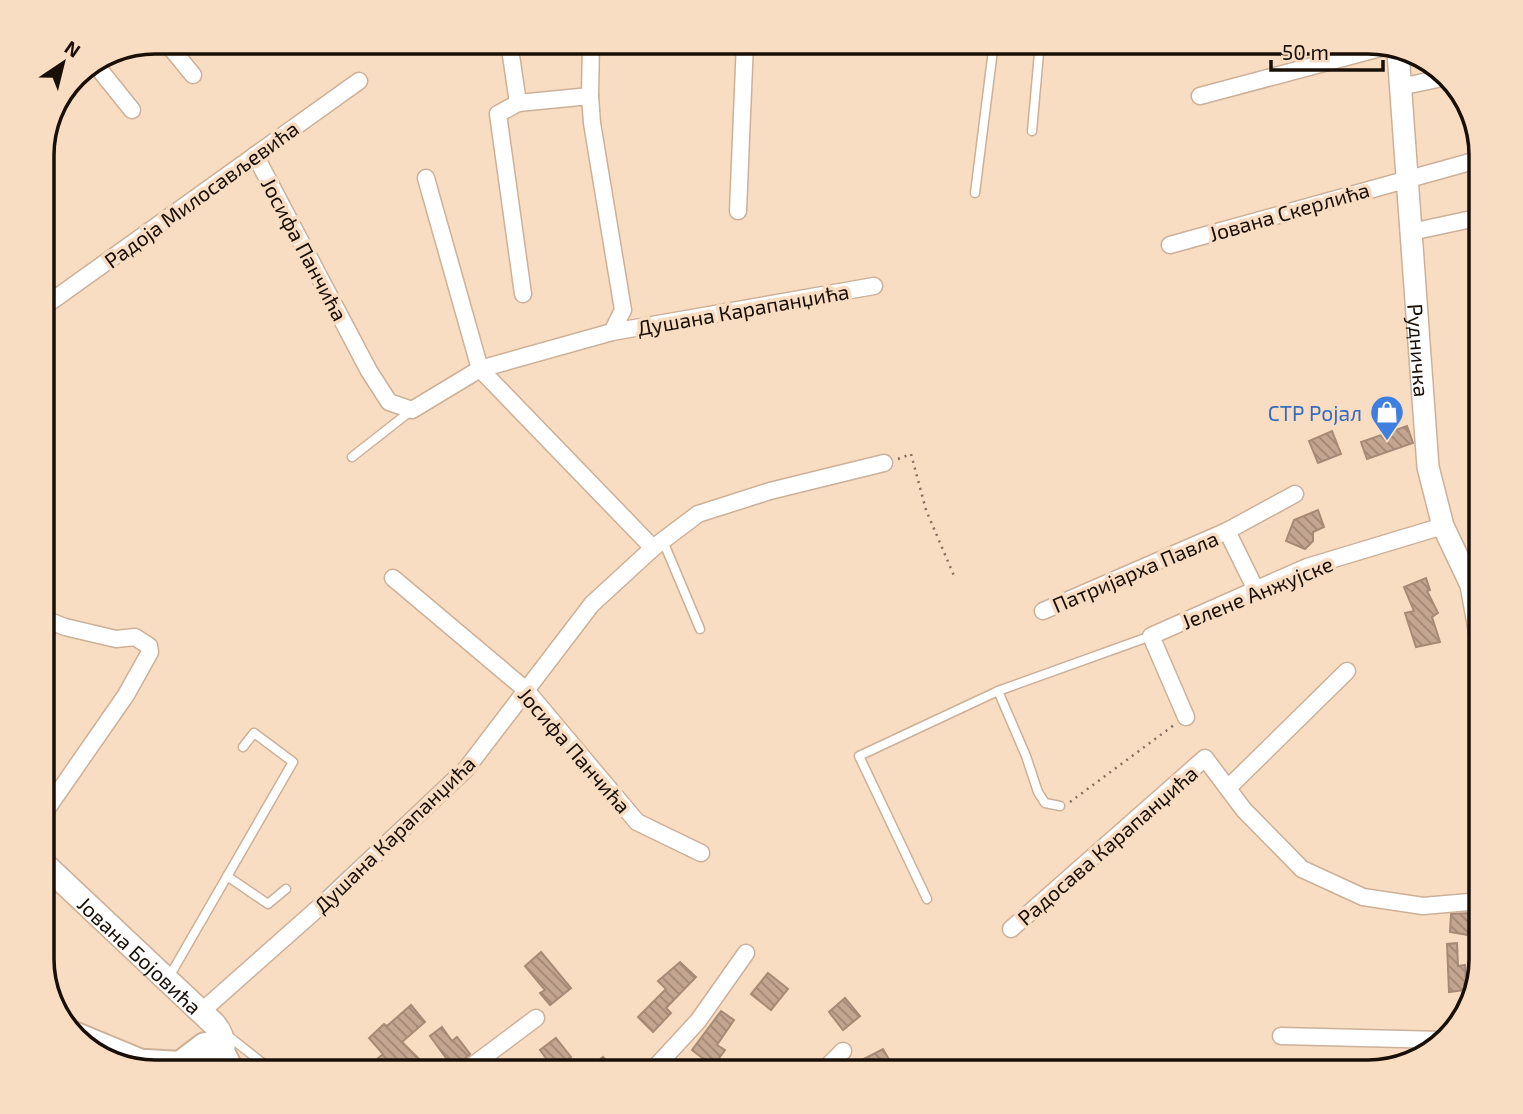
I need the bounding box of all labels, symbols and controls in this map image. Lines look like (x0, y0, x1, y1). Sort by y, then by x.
north arrow (28, 28, 98, 98)
scale bar (1271, 28, 1383, 72)
text: N (61, 35, 85, 62)
text: 50 m (1282, 39, 1329, 64)
street label: Радоја Милосављевића (99, 115, 304, 274)
street label: Јосифа Панчића (257, 173, 353, 325)
street label: Јована Скерлића (1206, 176, 1372, 246)
street label: Душана Карапанџића (635, 278, 851, 341)
street label: Рудничка (1404, 303, 1435, 398)
shop icon: СТР Ројал (1368, 393, 1406, 442)
place label: СТР Ројал (1268, 400, 1362, 426)
street label: Патријарха Павла (1048, 525, 1222, 618)
street label: Јелене Анжујске (1178, 550, 1337, 635)
street label: Јосифа Панчића (514, 682, 636, 818)
street label: Душана Карапанџића (308, 750, 481, 918)
street label: Радосава Карапанџића (1012, 760, 1202, 930)
street label: Јована Бојовића (73, 890, 207, 1019)

